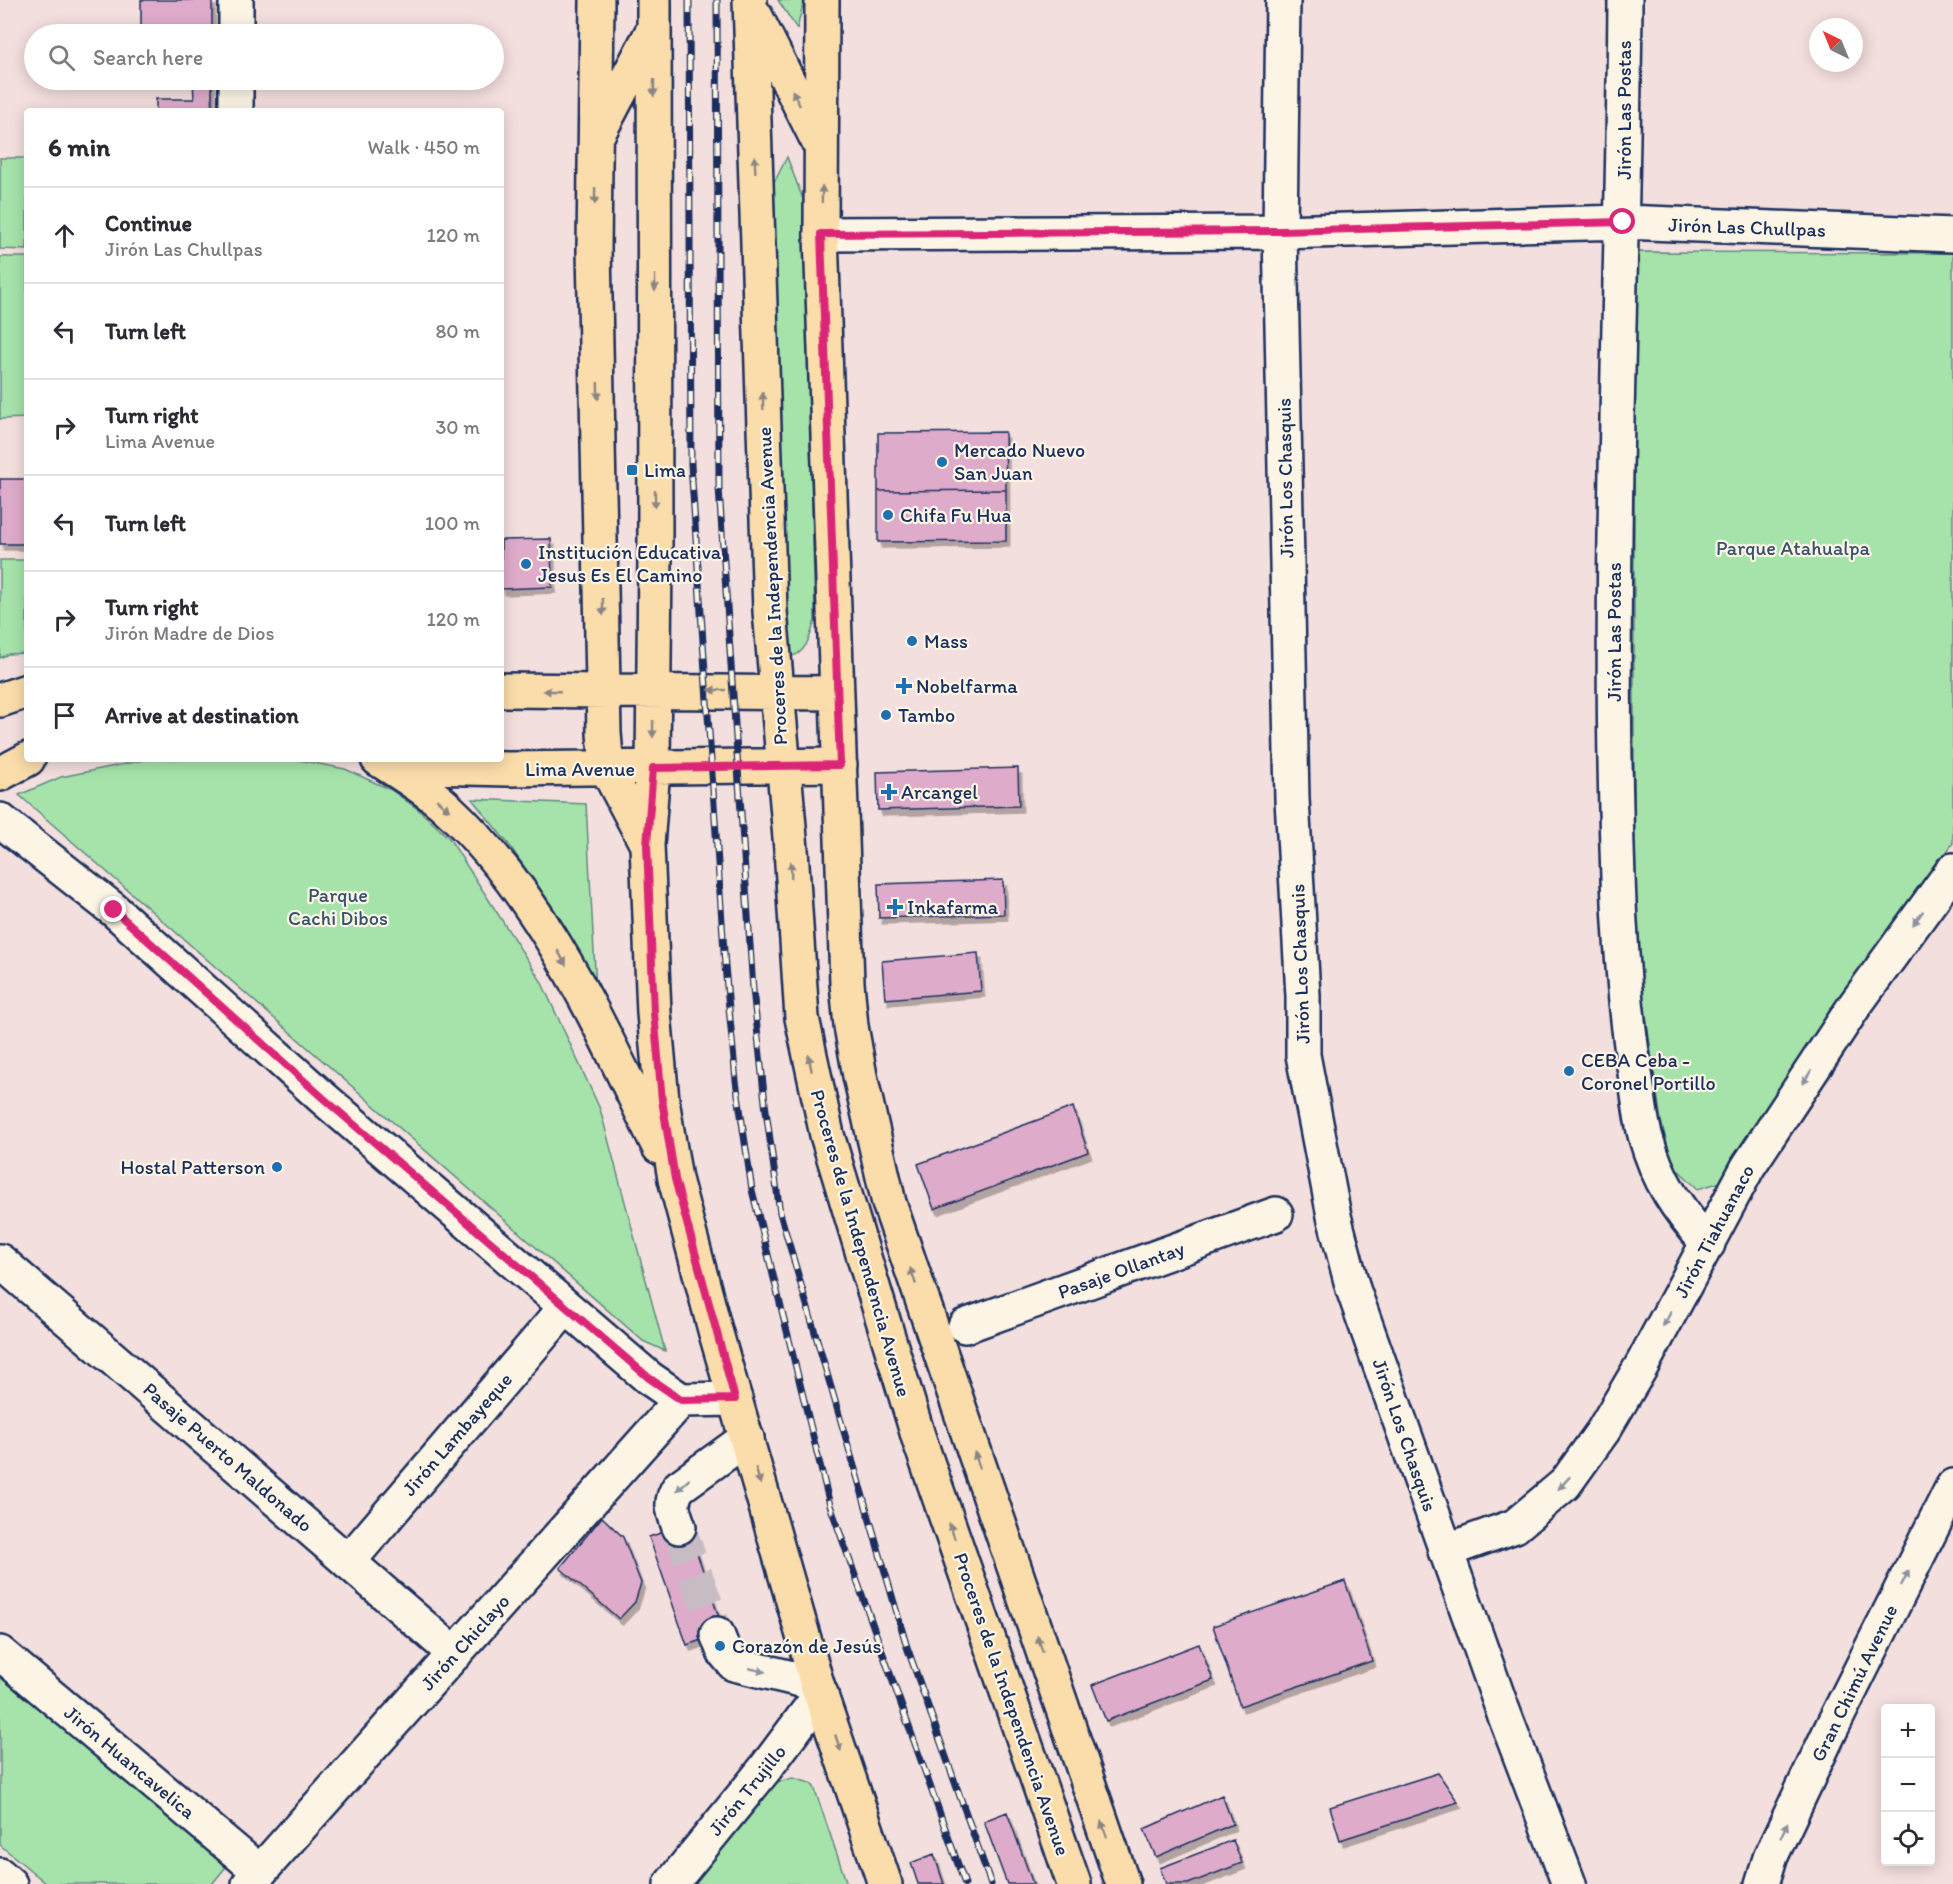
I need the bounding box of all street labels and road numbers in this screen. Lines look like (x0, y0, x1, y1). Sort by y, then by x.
street label: Jirón Las Postas (1612, 40, 1636, 180)
street label: Jirón Las Chullpas (1668, 212, 1826, 242)
street label: Jirón Los Chasquis (1272, 398, 1298, 558)
street label: Proceres de la Independencia Avenue (752, 426, 792, 746)
street label: Jirón Las Postas (1602, 562, 1626, 702)
street label: Lima Avenue (525, 757, 635, 781)
street label: Jirón Los Chasquis (1285, 883, 1315, 1044)
street label: Proceres de la Independencia Avenue (806, 1086, 916, 1400)
street label: Jirón Tiahuanaco (1669, 1160, 1759, 1302)
street label: Pasaje Ollantay (1055, 1236, 1188, 1304)
street label: Jirón Los Chasquis (1368, 1355, 1442, 1515)
street label: Jirón Lambayeque (397, 1367, 517, 1501)
street label: Pasaje Puerto Maldonado (138, 1377, 318, 1537)
street label: Proceres de la Independencia Avenue (949, 1549, 1075, 1859)
street label: Jirón Chiclayo (415, 1589, 515, 1695)
street label: Gran Chimú Avenue (1806, 1600, 1902, 1766)
street label: Jirón Huancavelica (60, 1700, 201, 1824)
street label: Jirón Trujillo (703, 1740, 791, 1840)

